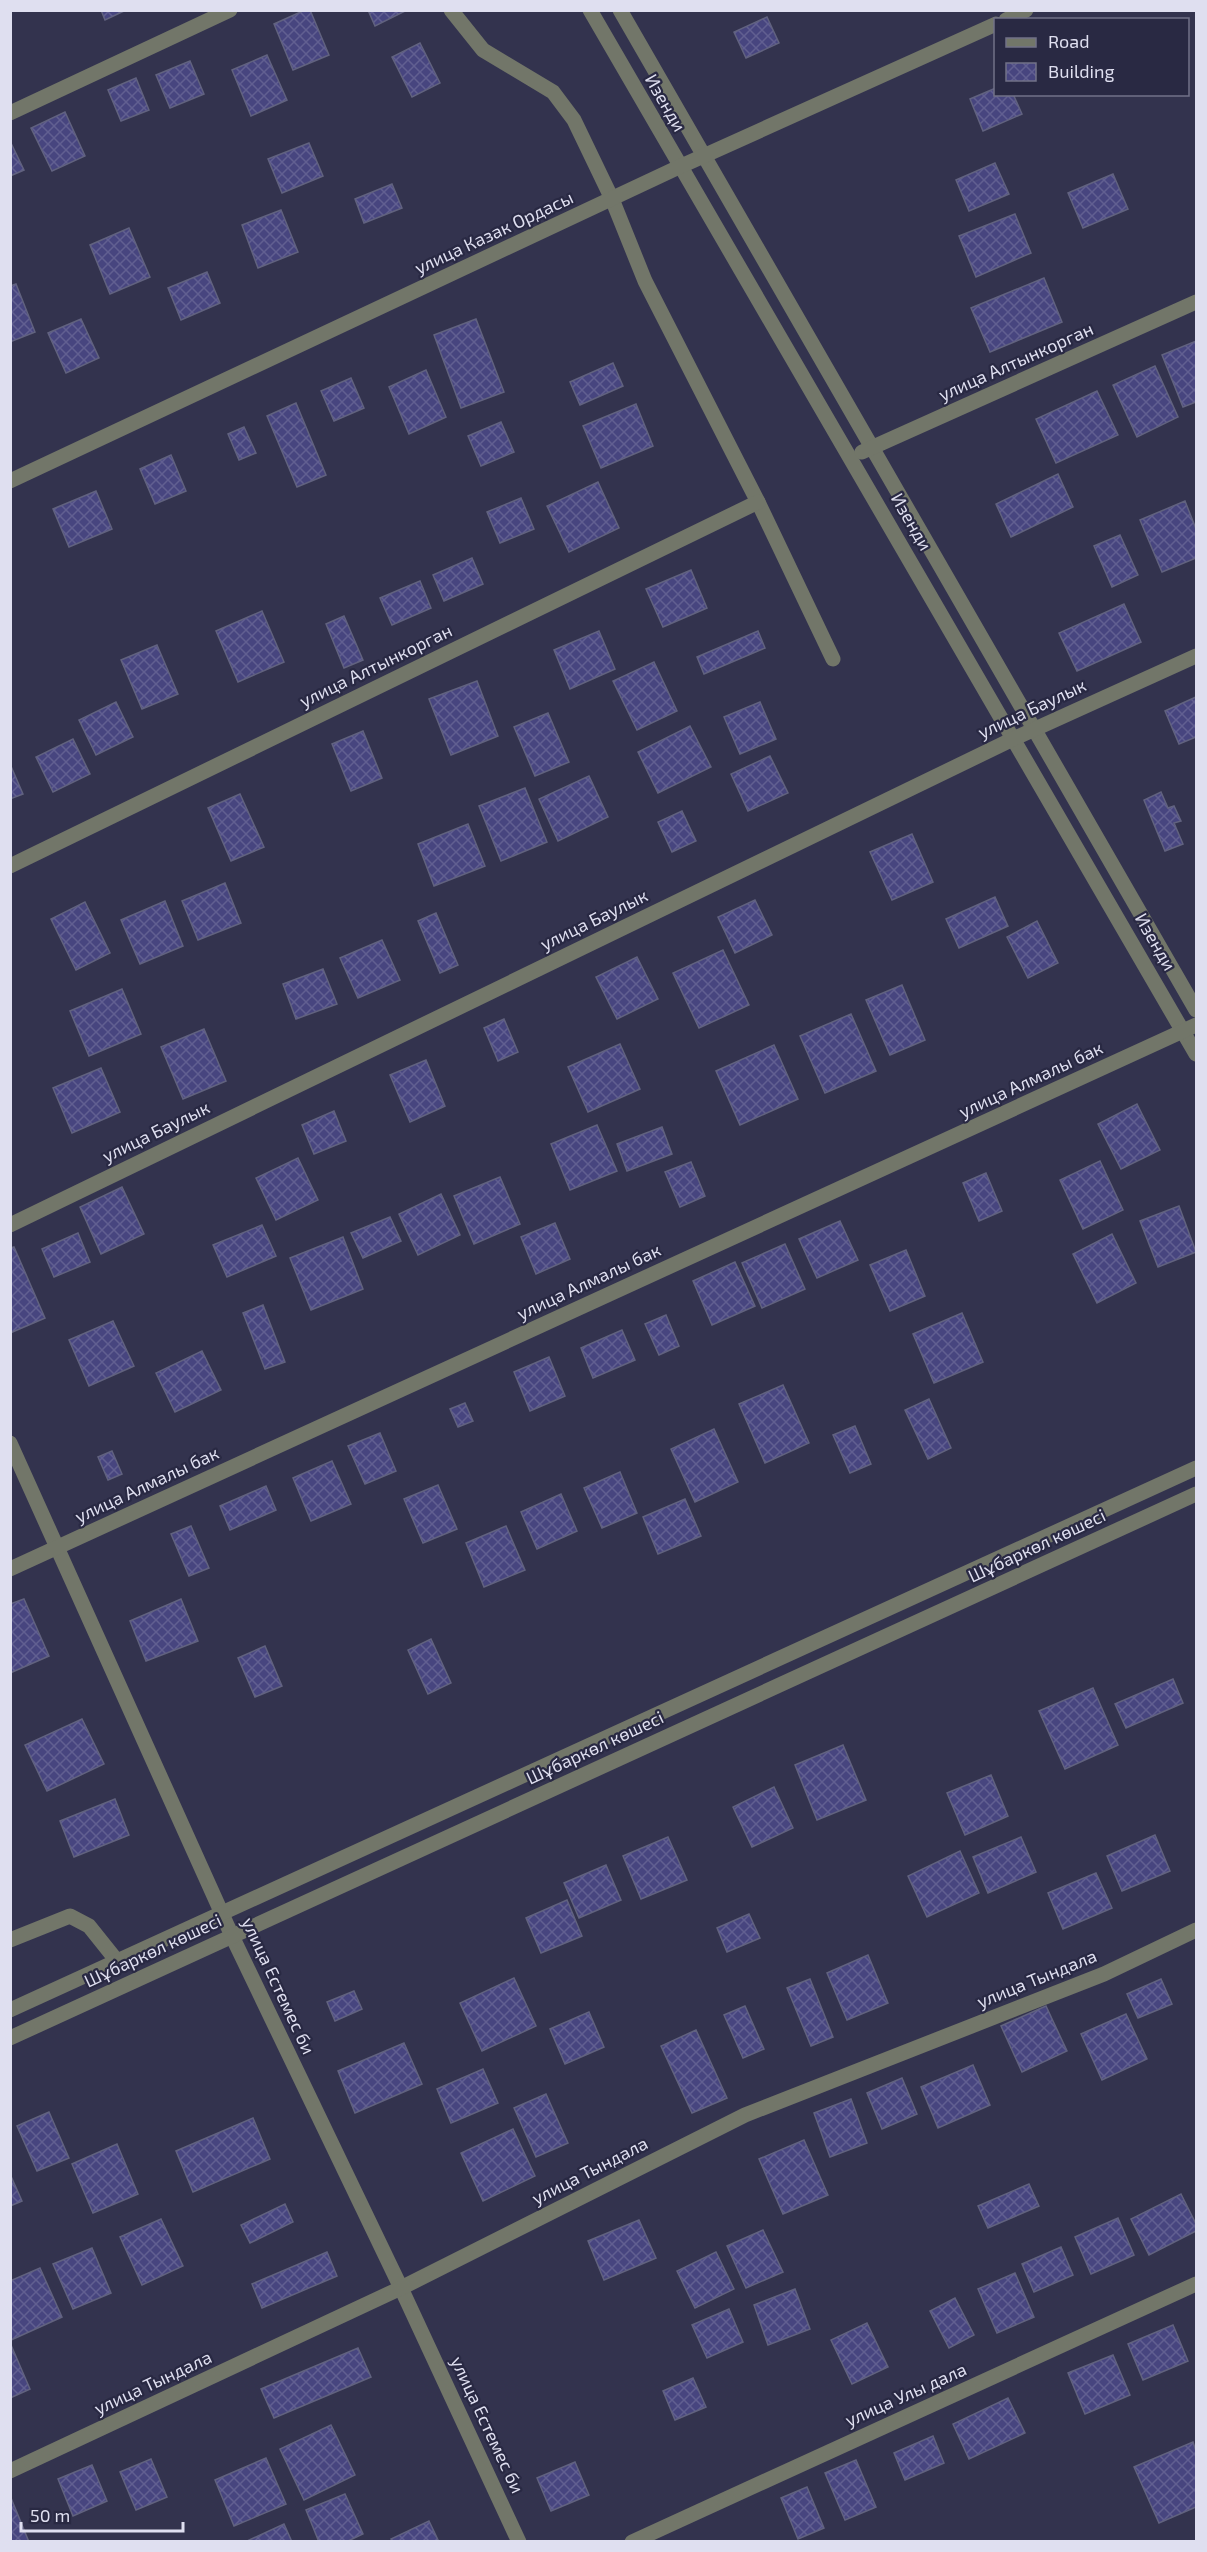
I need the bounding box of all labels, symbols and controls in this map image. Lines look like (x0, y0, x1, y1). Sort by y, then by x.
legend (994, 18, 1189, 96)
text: Road (1048, 30, 1089, 52)
text: Building (1048, 60, 1115, 82)
street label: Изенди (641, 70, 691, 135)
street label: улица Казак Ордасы (411, 186, 576, 278)
street label: улица Алтынкорган (935, 317, 1096, 405)
street label: Изенди (887, 489, 937, 554)
street label: улица Алтынкорган (296, 619, 455, 712)
street label: улица Баулык (974, 673, 1089, 743)
street label: улица Баулык (536, 883, 651, 955)
street label: Изенди (1131, 909, 1181, 974)
street label: улица Алмалы бак (955, 1036, 1106, 1122)
street label: улица Баулык (98, 1095, 213, 1167)
street label: улица Алмалы бак (513, 1238, 664, 1324)
street label: улица Алмалы бак (71, 1441, 222, 1527)
street label: Шұбаркөл көшесі (964, 1504, 1109, 1587)
street label: Шұбаркөл көшесі (522, 1706, 667, 1789)
street label: Шұбаркөл көшесі (80, 1909, 225, 1992)
street label: улица Естемес би (238, 1914, 320, 2057)
street label: улица Тындала (974, 1944, 1100, 2012)
street label: улица Тындала (528, 2131, 651, 2209)
street label: улица Тындала (90, 2345, 215, 2419)
street label: улица Естемес би (447, 2353, 529, 2496)
street label: улица Улы дала (841, 2357, 970, 2431)
scale bar (21, 2495, 183, 2533)
text: 50 m (30, 2504, 70, 2526)

